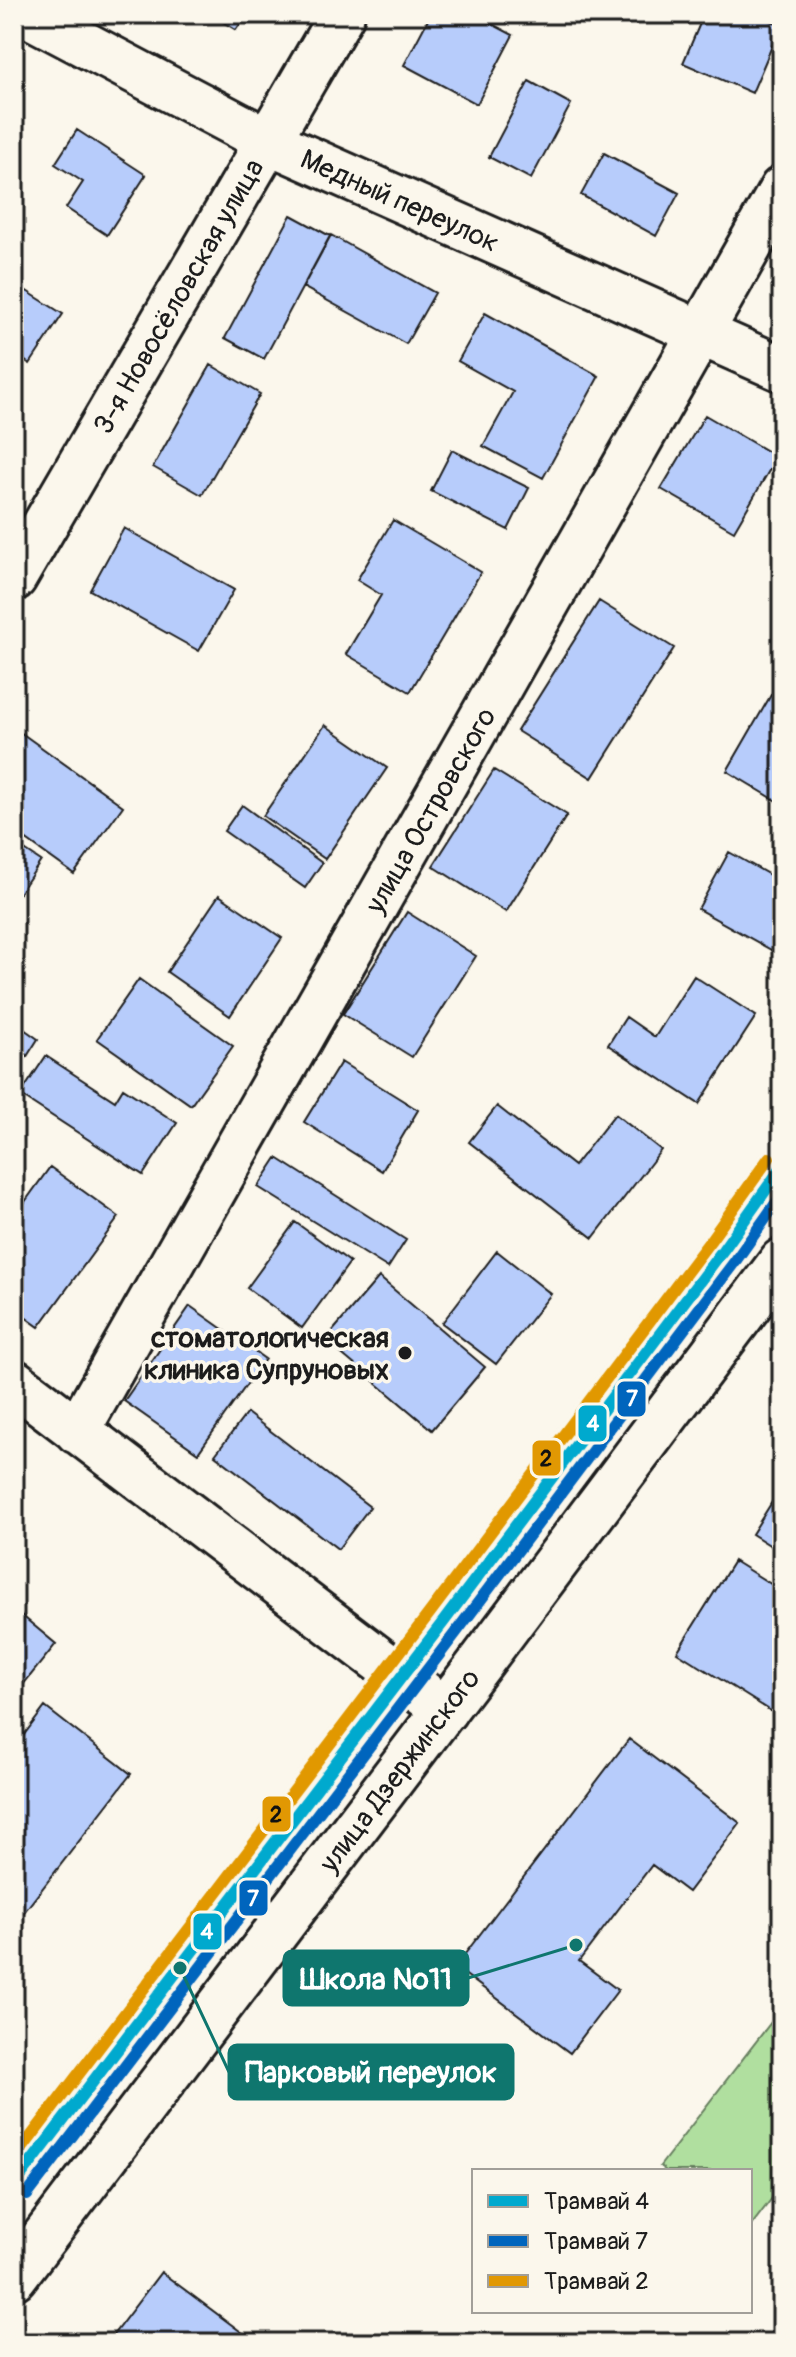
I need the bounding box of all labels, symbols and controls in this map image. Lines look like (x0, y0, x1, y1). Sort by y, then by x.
street label: Медный переулок (295, 142, 504, 261)
street label: 3-я Новосёловская улица (86, 153, 272, 441)
street label: улица Островского (358, 702, 504, 921)
place label: стоматологическая клиника Супруновых (144, 1321, 389, 1388)
marker: стоматологическая клиника Супруновых (396, 1344, 414, 1362)
line badge: 7 (616, 1380, 647, 1418)
text: 7 (626, 1385, 638, 1413)
line badge: 4 (577, 1404, 608, 1443)
text: 4 (587, 1410, 600, 1438)
line badge: 2 (531, 1439, 562, 1477)
text: 2 (540, 1445, 552, 1473)
street label: улица Дзержинского (312, 1662, 488, 1880)
line badge: 2 (261, 1795, 292, 1833)
text: 2 (270, 1801, 282, 1829)
line badge: 7 (238, 1879, 269, 1917)
text: 7 (247, 1885, 259, 1913)
line badge: 4 (192, 1912, 223, 1951)
text: 4 (201, 1918, 214, 1946)
callout: Школа №11 (284, 1951, 468, 2005)
text: Школа №11 (299, 1961, 452, 1998)
callout: Парковый переулок (229, 2045, 513, 2099)
text: Парковый переулок (245, 2054, 497, 2091)
legend (472, 2169, 752, 2313)
text: Трамвай 4 (544, 2187, 649, 2216)
text: Трамвай 7 (544, 2227, 648, 2256)
text: Трамвай 2 (544, 2267, 649, 2296)

